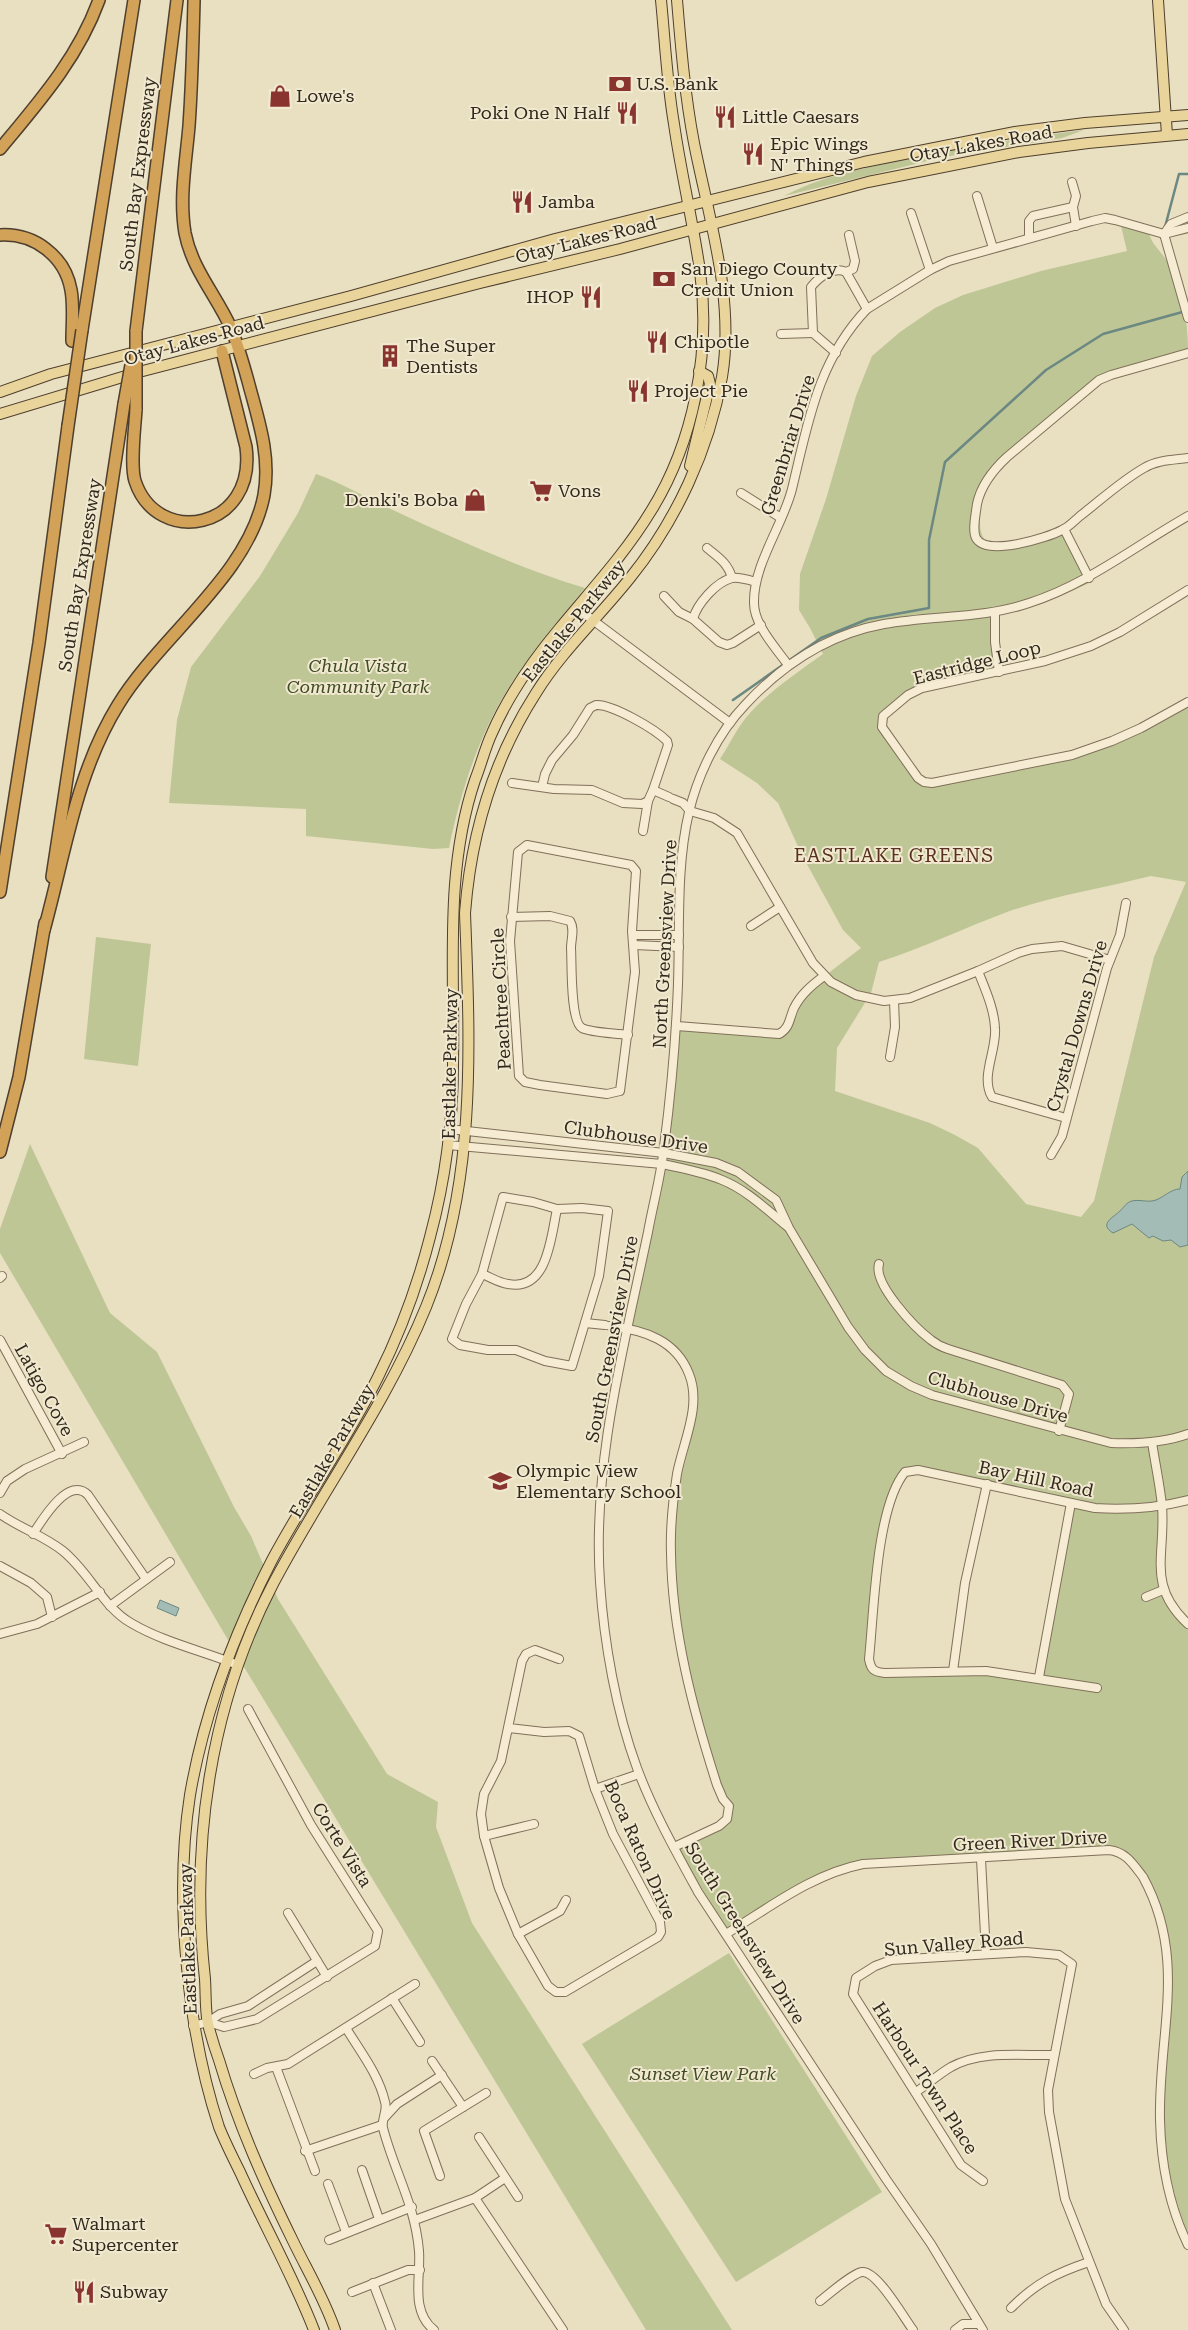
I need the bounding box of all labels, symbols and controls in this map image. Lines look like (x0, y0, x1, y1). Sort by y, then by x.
bank icon: U.S. Bank (607, 71, 633, 97)
place label: U.S. Bank (636, 73, 718, 94)
street label: South Bay Expressway (115, 75, 160, 272)
shop icon: Lowe's (267, 83, 293, 109)
place label: Lowe's (296, 85, 354, 106)
restaurant icon: Poki One N Half (614, 100, 640, 126)
place label: Poki One N Half (470, 102, 611, 123)
restaurant icon: Little Caesars (712, 104, 738, 130)
place label: Little Caesars (742, 106, 859, 127)
street label: Otay Lakes Road (908, 121, 1054, 166)
place label: Epic Wings N' Things (770, 133, 868, 175)
restaurant icon: Epic Wings N' Things (740, 141, 766, 167)
restaurant icon: Jamba (509, 189, 535, 215)
place label: Jamba (538, 191, 595, 212)
street label: Otay Lakes Road (513, 212, 659, 267)
place label: San Diego County Credit Union (681, 258, 838, 300)
bank icon: San Diego County Credit Union (651, 266, 677, 292)
restaurant icon: IHOP (578, 284, 604, 310)
place label: IHOP (526, 286, 574, 307)
street label: Otay Lakes Road (121, 312, 267, 369)
restaurant icon: Chipotle (644, 329, 670, 355)
place label: Chipotle (674, 331, 749, 352)
place label: The Super Dentists (406, 335, 496, 377)
building icon: The Super Dentists (377, 343, 403, 369)
street label: Greenbriar Drive (756, 372, 819, 518)
restaurant icon: Project Pie (625, 378, 651, 404)
place label: Project Pie (654, 380, 748, 401)
street label: South Bay Expressway (54, 476, 105, 673)
supermarket icon: Vons (528, 478, 554, 504)
place label: Vons (558, 480, 601, 501)
shop icon: Denki's Boba (462, 487, 488, 513)
place label: Denki's Boba (345, 489, 458, 510)
street label: Eastlake Parkway (518, 555, 630, 686)
street label: Eastridge Loop (911, 637, 1043, 689)
park label: Chula Vista Community Park (287, 655, 429, 697)
street label: North Greensview Drive (649, 839, 680, 1049)
district label: EASTLAKE GREENS (794, 844, 994, 867)
street label: Peachtree Circle (486, 927, 515, 1071)
street label: Crystal Downs Drive (1042, 938, 1111, 1114)
street label: Eastlake Parkway (438, 988, 461, 1140)
street label: Clubhouse Drive (563, 1116, 709, 1157)
street label: South Greensview Drive (581, 1234, 642, 1444)
street label: Latigo Cove (10, 1340, 78, 1440)
street label: Clubhouse Drive (925, 1366, 1071, 1427)
street label: Eastlake Parkway (285, 1380, 379, 1522)
street label: Bay Hill Road (977, 1456, 1096, 1501)
place label: Olympic View Elementary School (516, 1460, 681, 1502)
school or university icon: Olympic View Elementary School (487, 1468, 513, 1494)
street label: Boca Raton Drive (600, 1777, 681, 1923)
street label: Corte Vista (308, 1798, 377, 1891)
street label: Green River Drive (952, 1826, 1108, 1855)
street label: South Greensview Drive (681, 1838, 810, 2027)
street label: Eastlake Parkway (174, 1863, 201, 2015)
street label: Sun Valley Road (883, 1927, 1025, 1960)
street label: Harbour Town Place (868, 1998, 982, 2158)
park label: Sunset View Park (629, 2063, 776, 2084)
place label: Walmart Supercenter (72, 2213, 179, 2255)
supermarket icon: Walmart Supercenter (43, 2221, 69, 2247)
restaurant icon: Subway (71, 2279, 97, 2305)
place label: Subway (100, 2281, 169, 2302)

